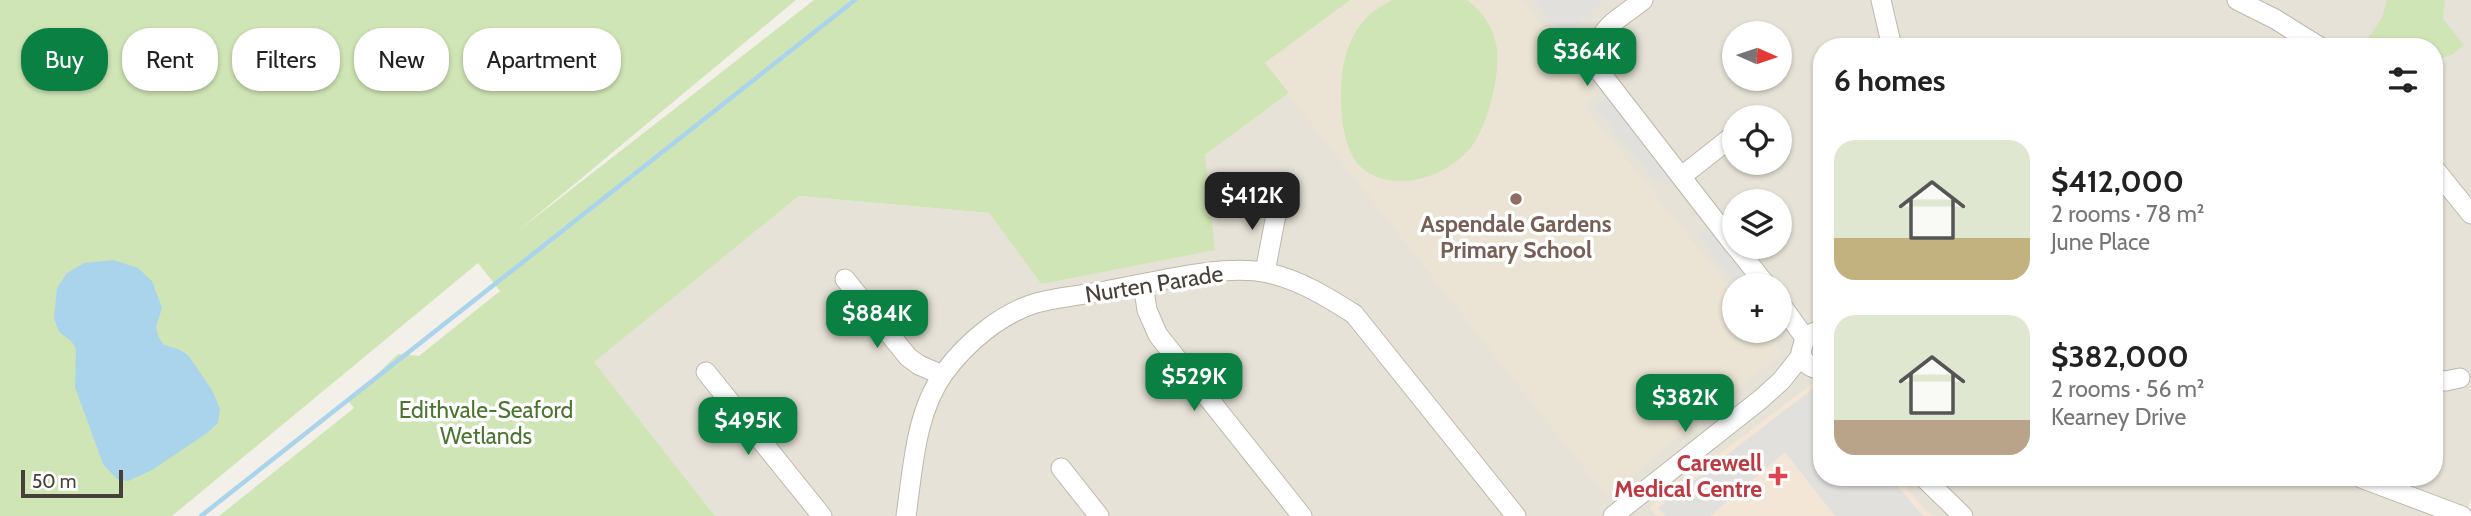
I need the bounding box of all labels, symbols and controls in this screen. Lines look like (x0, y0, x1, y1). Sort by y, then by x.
north arrow (1722, 21, 1792, 91)
map controls (1722, 21, 1792, 343)
chip: Buy (21, 28, 108, 91)
chip: Rent (122, 28, 218, 91)
chip: Filters (232, 28, 340, 91)
chip: New (354, 28, 449, 91)
chip: Apartment (463, 28, 621, 91)
pin: $364K (1538, 28, 1636, 88)
text: $364K (1553, 37, 1621, 65)
icon: filters (2384, 61, 2422, 99)
text: 6 homes (1834, 62, 1945, 99)
button: locate (1722, 105, 1792, 175)
text: $412,000 (2051, 163, 2184, 200)
icon: home (1890, 168, 1974, 252)
pin: $412K (1203, 173, 1301, 232)
text: $412K (1221, 181, 1283, 209)
button: layers (1722, 189, 1792, 259)
marker: Aspendale Gardens Primary School (1508, 191, 1524, 207)
text: 2 rooms · 78 m² (2051, 200, 2205, 228)
place label: Aspendale Gardens Primary School (1421, 210, 1612, 264)
text: June Place (2051, 228, 2150, 256)
street label: Nurten Parade (1083, 259, 1225, 309)
button: + (1722, 273, 1792, 343)
pin: $884K (828, 290, 926, 350)
text: $884K (842, 299, 912, 327)
text: $382,000 (2051, 338, 2189, 375)
icon: home (1890, 343, 1974, 427)
pin: $529K (1145, 354, 1243, 413)
text: $529K (1161, 362, 1227, 390)
pin: $382K (1636, 374, 1734, 434)
text: 2 rooms · 56 m² (2051, 375, 2205, 403)
text: $382K (1652, 383, 1718, 411)
park label: Edithvale-Seaford Wetlands (399, 396, 573, 450)
pin: $495K (699, 398, 797, 457)
text: Kearney Drive (2051, 403, 2186, 431)
text: $495K (714, 406, 782, 434)
place label: Carewell Medical Centre (1614, 449, 1762, 503)
marker: Carewell Medical Centre (1768, 466, 1788, 486)
scale bar (21, 467, 122, 499)
text: 50 m (32, 470, 76, 493)

